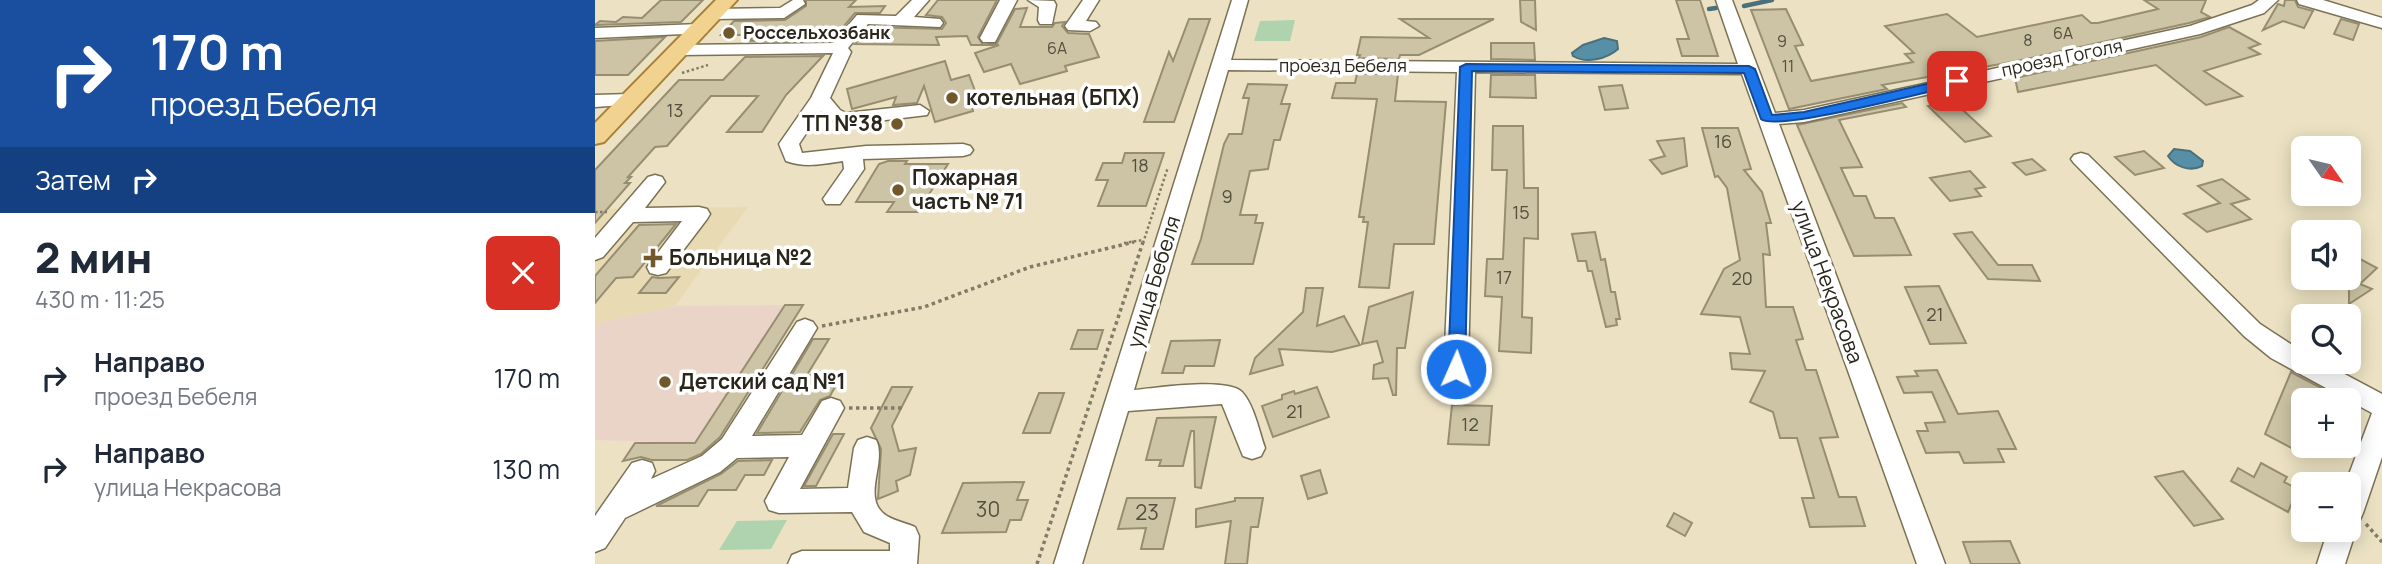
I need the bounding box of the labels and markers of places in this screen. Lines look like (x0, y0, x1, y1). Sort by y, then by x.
place label: Россельхозбанк (743, 20, 891, 44)
marker: Россельхозбанк (721, 25, 737, 41)
pin (1927, 51, 1987, 111)
place label: котельная (БПХ) (966, 83, 1141, 111)
marker: котельная (БПХ) (944, 90, 960, 106)
place label: ТП №38 (802, 109, 883, 137)
marker: ТП №38 (889, 116, 905, 132)
place label: Пожарная часть № 71 (912, 163, 1024, 215)
marker: Пожарная часть № 71 (890, 182, 906, 198)
place label: Больница №2 (669, 243, 812, 271)
marker: Больница №2 (643, 248, 663, 268)
place label: Детский сад №1 (679, 367, 846, 395)
marker: Детский сад №1 (657, 374, 673, 390)

